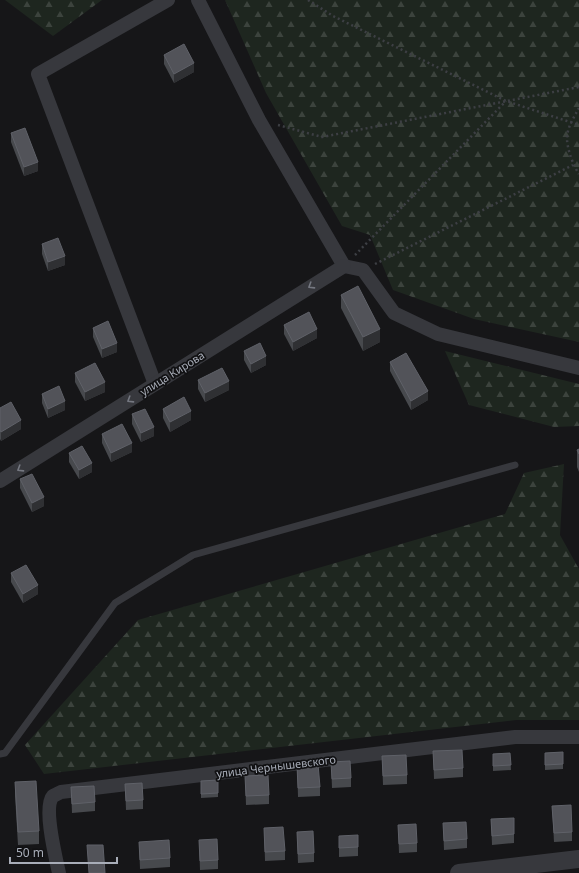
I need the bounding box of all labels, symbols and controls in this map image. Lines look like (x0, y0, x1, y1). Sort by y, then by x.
one-way arrow (308, 282, 315, 289)
street label: улица Кирова (137, 347, 207, 399)
one-way arrow (127, 395, 134, 403)
one-way arrow (17, 464, 24, 472)
street label: улица Чернышевского (215, 751, 337, 781)
scale bar (10, 839, 117, 865)
text: 50 m (16, 844, 44, 861)

